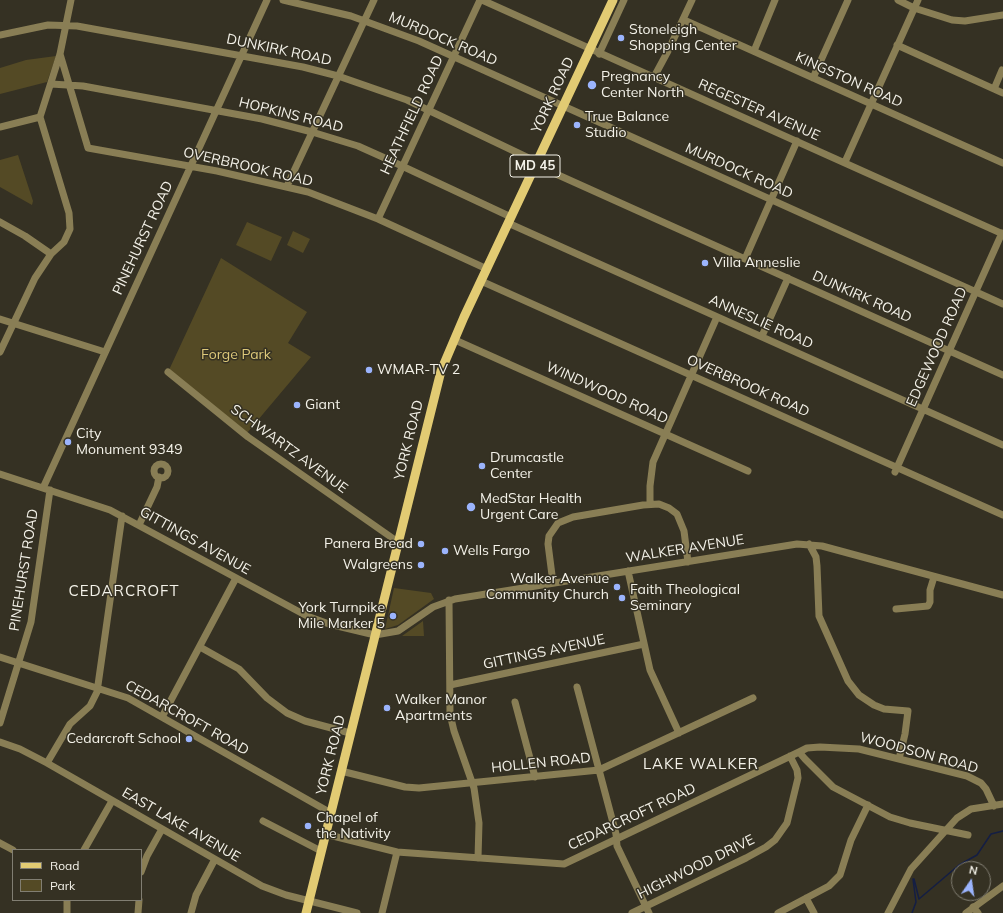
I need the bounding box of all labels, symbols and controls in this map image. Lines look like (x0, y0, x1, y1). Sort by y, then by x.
street label: MURDOCK ROAD (386, 9, 500, 69)
place label: Stoneleigh Shopping Center (629, 22, 737, 54)
street label: DUNKIRK ROAD (225, 31, 333, 69)
marker: Stoneleigh Shopping Center (616, 33, 626, 43)
street label: KINGSTON ROAD (793, 49, 905, 111)
street label: HEATHFIELD ROAD (377, 53, 447, 177)
street label: YORK ROAD (528, 54, 578, 136)
place label: Pregnancy Center North (601, 69, 684, 102)
street label: REGESTER AVENUE (696, 76, 822, 144)
marker: Pregnancy Center North (586, 79, 598, 91)
street label: HOPKINS ROAD (237, 94, 345, 136)
place label: True Balance Studio (585, 109, 669, 142)
marker: True Balance Studio (572, 120, 582, 130)
street label: MURDOCK ROAD (682, 140, 796, 202)
street label: OVERBROOK ROAD (182, 144, 314, 190)
road number: MD 45 (510, 155, 560, 177)
street label: PINEHURST ROAD (109, 178, 177, 298)
place label: Villa Anneslie (713, 255, 800, 271)
marker: Villa Anneslie (700, 258, 710, 268)
street label: DUNKIRK ROAD (810, 268, 914, 326)
street label: EDGEWOOD ROAD (903, 285, 971, 409)
street label: ANNESLIE ROAD (706, 292, 816, 352)
park label: Forge Park (201, 347, 271, 363)
street label: OVERBROOK ROAD (684, 351, 812, 421)
street label: WINDWOOD ROAD (543, 358, 671, 428)
place label: WMAR-TV 2 (377, 362, 460, 378)
marker: WMAR-TV 2 (364, 365, 374, 375)
place label: Giant (305, 397, 340, 413)
street label: YORK ROAD (391, 398, 427, 482)
marker: Giant (292, 400, 302, 410)
street label: SCHWARTZ AVENUE (227, 401, 351, 497)
place label: City Monument 9349 (76, 426, 183, 458)
marker: City Monument 9349 (63, 437, 73, 447)
place label: Drumcastle Center (490, 450, 564, 482)
marker: Drumcastle Center (477, 461, 487, 471)
place label: MedStar Health Urgent Care (480, 491, 582, 524)
marker: MedStar Health Urgent Care (465, 501, 477, 513)
street label: GITTINGS AVENUE (137, 504, 253, 578)
street label: PINEHURST ROAD (6, 508, 42, 632)
street label: WALKER AVENUE (625, 531, 745, 567)
place label: Panera Bread (324, 536, 413, 552)
marker: Panera Bread (416, 539, 426, 549)
place label: Wells Fargo (453, 543, 530, 559)
marker: Wells Fargo (440, 546, 450, 556)
place label: Walgreens (343, 557, 413, 573)
marker: Walgreens (416, 560, 426, 570)
place label: Walker Avenue Community Church (486, 571, 609, 604)
district label: CEDARCROFT (68, 582, 180, 600)
marker: Walker Avenue Community Church (612, 582, 622, 592)
place label: Faith Theological Seminary (630, 582, 740, 614)
marker: Faith Theological Seminary (617, 593, 627, 603)
place label: York Turnpike Mile Marker 5 (298, 600, 385, 632)
marker: York Turnpike Mile Marker 5 (388, 611, 398, 621)
street label: GITTINGS AVENUE (482, 631, 606, 673)
street label: CEDARCROFT ROAD (122, 677, 252, 759)
place label: Walker Manor Apartments (395, 692, 487, 724)
marker: Walker Manor Apartments (382, 703, 392, 713)
street label: YORK ROAD (313, 713, 349, 797)
street label: WOODSON ROAD (858, 729, 980, 777)
place label: Cedarcroft School (67, 731, 181, 747)
marker: Cedarcroft School (184, 734, 194, 744)
street label: HOLLEN ROAD (490, 749, 592, 777)
district label: LAKE WALKER (643, 755, 759, 773)
street label: CEDARCROFT ROAD (565, 780, 699, 854)
street label: EAST LAKE AVENUE (119, 784, 243, 866)
place label: Chapel of the Nativity (316, 810, 391, 842)
marker: Chapel of the Nativity (303, 821, 313, 831)
street label: HIGHWOOD DRIVE (635, 831, 757, 903)
legend (12, 849, 142, 901)
text: Road (50, 858, 79, 873)
north arrow (951, 861, 991, 901)
text: N (968, 863, 979, 878)
text: Park (50, 878, 75, 893)

